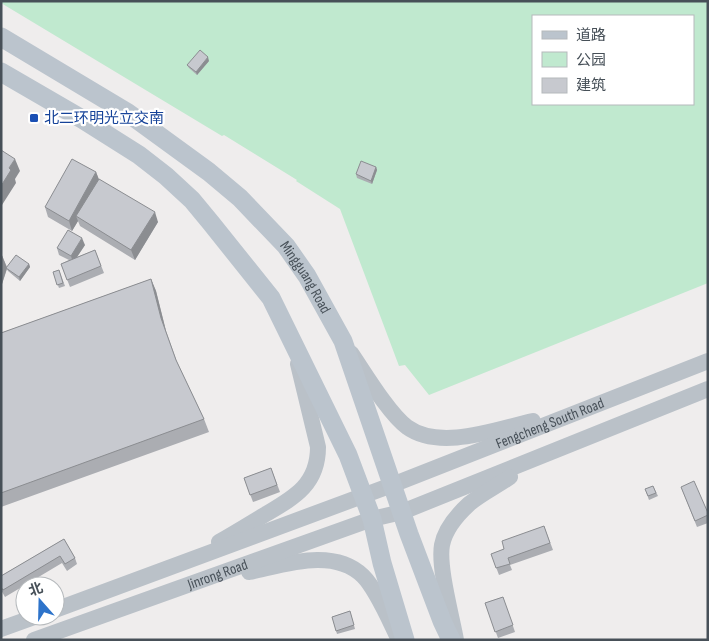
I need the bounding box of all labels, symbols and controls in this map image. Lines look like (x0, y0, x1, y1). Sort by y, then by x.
legend (532, 15, 694, 105)
text: 道路 (576, 26, 606, 45)
text: 公园 (576, 51, 606, 70)
text: 建筑 (576, 76, 606, 95)
place label: 北二环明光立交南 (44, 109, 164, 128)
marker: 北二环明光立交南 (28, 112, 40, 124)
street label: Mingguang Road (275, 237, 335, 317)
street label: Fengcheng South Road (493, 394, 607, 453)
street label: Jinrong Road (184, 555, 250, 595)
north arrow (15, 576, 65, 626)
text: 北 (26, 579, 45, 600)

